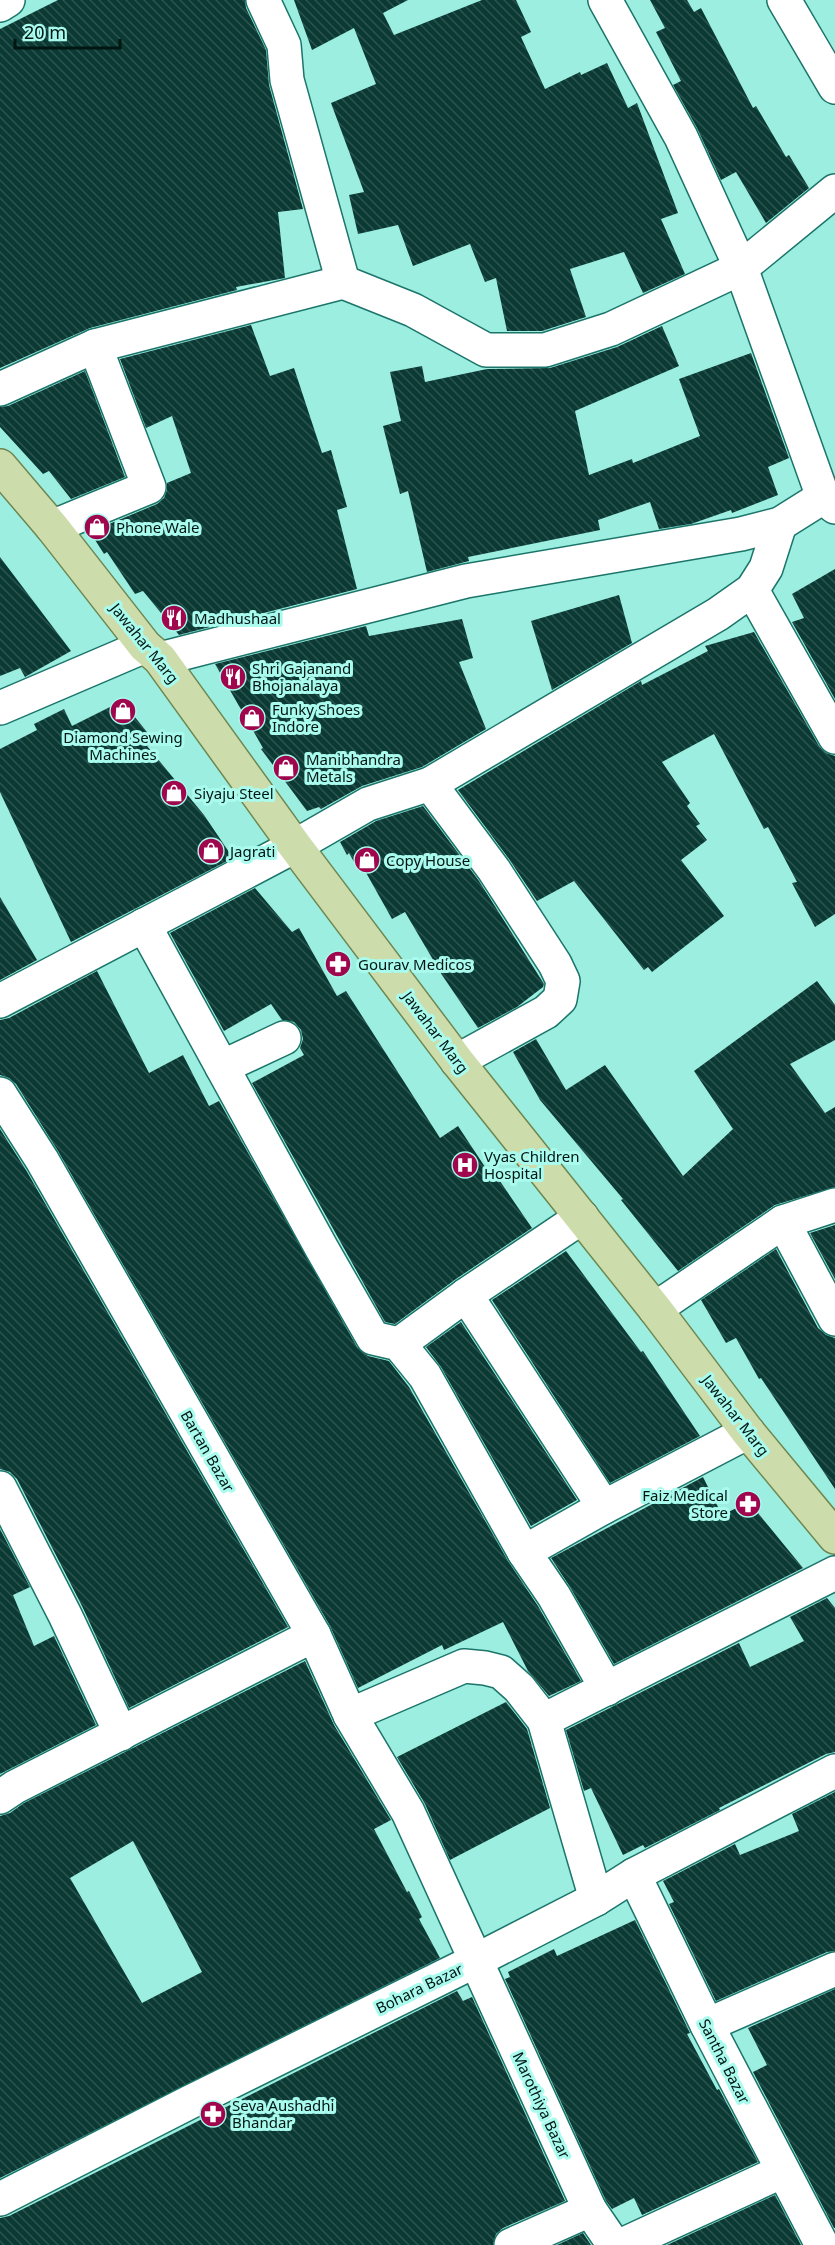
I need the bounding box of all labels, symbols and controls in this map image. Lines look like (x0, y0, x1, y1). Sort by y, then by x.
scale bar (15, 12, 120, 50)
text: 20 m (24, 20, 66, 44)
shop icon: Phone Wale (82, 512, 112, 542)
place label: Phone Wale (116, 517, 199, 537)
street label: Jawahar Marg (105, 597, 184, 687)
restaurant icon: Madhushaal (159, 603, 189, 633)
place label: Madhushaal (194, 608, 281, 628)
place label: Shri Gajanand Bhojanalaya (252, 658, 351, 695)
restaurant icon: Shri Gajanand Bhojanalaya (218, 662, 248, 692)
shop icon: Diamond Sewing Machines (108, 696, 138, 726)
place label: Funky Shoes Indore (272, 699, 360, 736)
shop icon: Funky Shoes Indore (237, 703, 267, 733)
place label: Diamond Sewing Machines (63, 727, 183, 764)
place label: Manibhandra Metals (306, 749, 401, 786)
shop icon: Manibhandra Metals (271, 753, 301, 783)
shop icon: Siyaju Steel (159, 778, 189, 808)
place label: Siyaju Steel (194, 783, 274, 803)
shop icon: Jagrati (196, 836, 226, 866)
place label: Jagrati (228, 841, 275, 861)
shop icon: Copy House (352, 845, 382, 875)
place label: Copy House (386, 850, 470, 870)
pharmacy icon: Gourav Medicos (323, 949, 353, 979)
place label: Gourav Medicos (358, 954, 472, 974)
street label: Jawahar Marg (397, 985, 473, 1077)
place label: Vyas Children Hospital (484, 1146, 580, 1183)
hospital icon: Vyas Children Hospital (450, 1150, 480, 1180)
street label: Jawahar Marg (697, 1369, 774, 1460)
street label: Bartan Bazar (177, 1407, 239, 1495)
place label: Faiz Medical Store (642, 1485, 728, 1522)
pharmacy icon: Faiz Medical Store (733, 1489, 763, 1519)
street label: Bohara Bazar (372, 1958, 466, 2018)
street label: Santha Bazar (695, 2015, 755, 2107)
street label: Marothiya Bazar (509, 2049, 575, 2161)
place label: Seva Aushadhi Bhandar (232, 2095, 334, 2132)
pharmacy icon: Seva Aushadhi Bhandar (198, 2099, 228, 2129)

